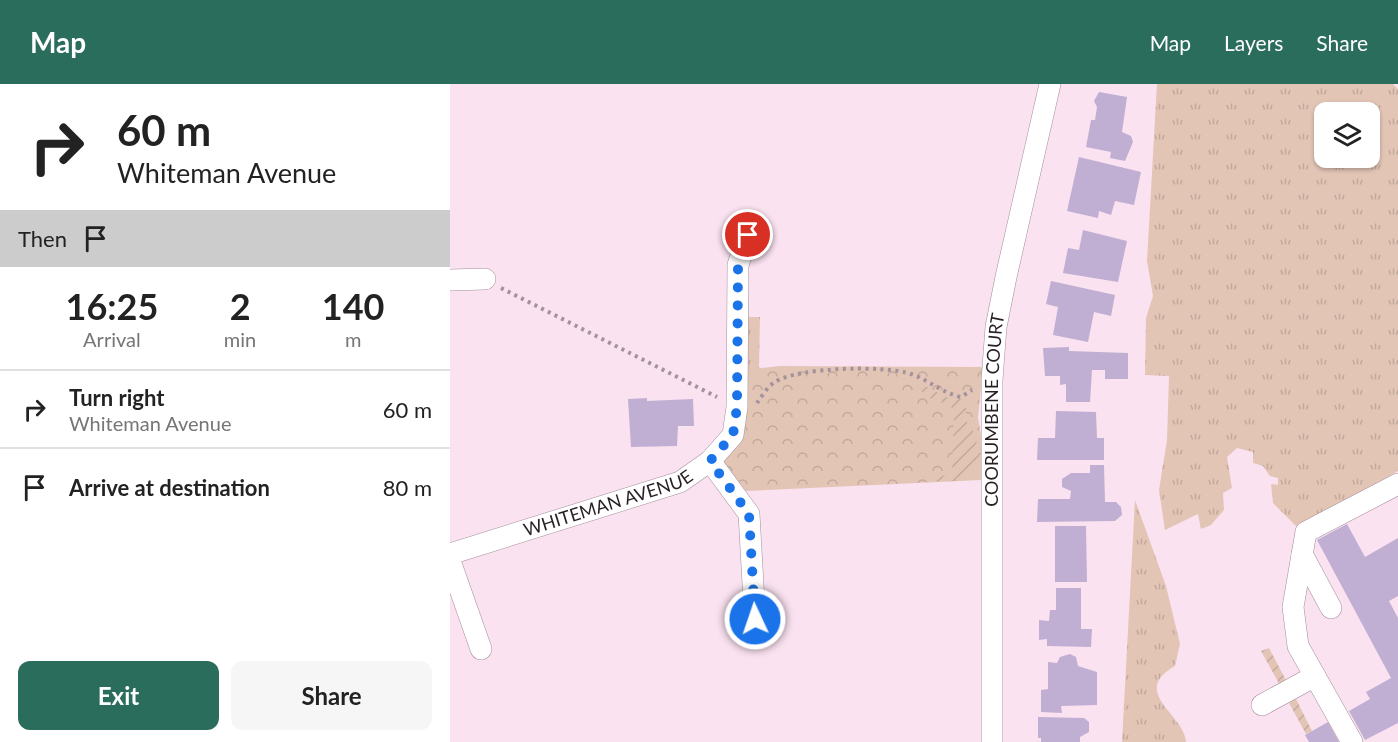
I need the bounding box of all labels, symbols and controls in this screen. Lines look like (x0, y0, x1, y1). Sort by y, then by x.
text: Map (30, 25, 86, 59)
text: Map (1150, 30, 1191, 55)
text: Layers (1224, 30, 1283, 55)
text: Share (1316, 30, 1368, 55)
map controls (1314, 102, 1380, 168)
button: layers (1314, 102, 1380, 168)
text: 60 m (117, 105, 211, 155)
icon: right (18, 108, 96, 186)
text: Whiteman Avenue (117, 156, 336, 189)
pin (722, 209, 773, 260)
icon: arrive (731, 218, 764, 251)
icon: arrive (79, 222, 112, 255)
text: Then (18, 225, 67, 252)
text: 16:25 (66, 284, 158, 328)
text: 2 (230, 284, 251, 328)
text: 140 (322, 284, 384, 328)
street label: COORUMBENE COURT (980, 311, 1009, 507)
text: Arrival (83, 327, 141, 351)
text: min (224, 327, 256, 351)
text: m (345, 327, 361, 351)
text: Turn right (69, 384, 164, 411)
icon: right (18, 393, 51, 426)
text: 60 m (383, 396, 432, 423)
text: Whiteman Avenue (69, 411, 231, 435)
street label: WHITEMAN AVENUE (521, 465, 697, 540)
icon: arrive (18, 471, 51, 504)
text: Arrive at destination (69, 474, 270, 501)
text: 80 m (383, 474, 432, 501)
position arrow (723, 587, 787, 651)
button: Exit (18, 661, 219, 730)
button: Share (231, 661, 432, 730)

